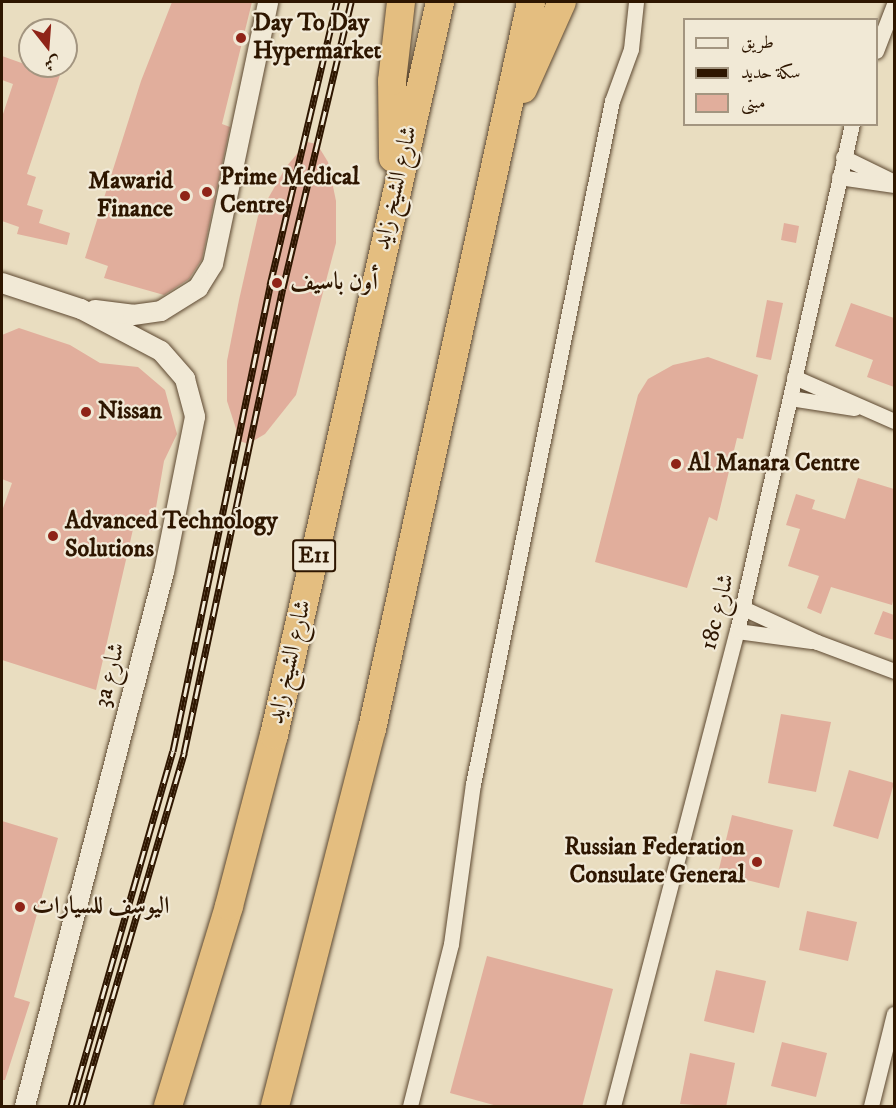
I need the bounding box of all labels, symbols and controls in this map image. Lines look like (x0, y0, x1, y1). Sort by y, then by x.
place label: Day To Day Hypermarket (253, 10, 381, 66)
north arrow (18, 18, 78, 78)
legend (683, 18, 878, 126)
marker: Day To Day Hypermarket (234, 31, 248, 45)
text: طريق (741, 32, 774, 54)
text: ش (42, 51, 63, 75)
text: سكة حديد (741, 62, 801, 84)
text: مبنى (741, 92, 766, 114)
street label: شارع الشيخ زايد (368, 123, 424, 253)
place label: Prime Medical Centre (220, 164, 360, 220)
place label: Mawarid Finance (88, 168, 173, 224)
marker: Prime Medical Centre (198, 183, 216, 201)
marker: Mawarid Finance (178, 189, 192, 203)
place label: أون باسيف (290, 269, 378, 297)
marker: أون باسيف (268, 274, 286, 292)
place label: Nissan (98, 398, 162, 426)
marker: Nissan (79, 405, 93, 419)
place label: Al Manara Centre (688, 450, 860, 478)
marker: Al Manara Centre (669, 457, 683, 471)
place label: Advanced Technology Solutions (65, 508, 278, 564)
marker: Advanced Technology Solutions (46, 529, 60, 543)
road number: E11 (292, 537, 336, 575)
street label: 18c شارع (695, 571, 741, 653)
street label: شارع الشيخ زايد (262, 597, 318, 727)
street label: 3a شارع (88, 640, 132, 710)
place label: Russian Federation Consulate General (564, 834, 745, 890)
marker: Russian Federation Consulate General (750, 855, 764, 869)
place label: اليوسف للسيارات (32, 893, 169, 921)
marker: اليوسف للسيارات (13, 900, 27, 914)

